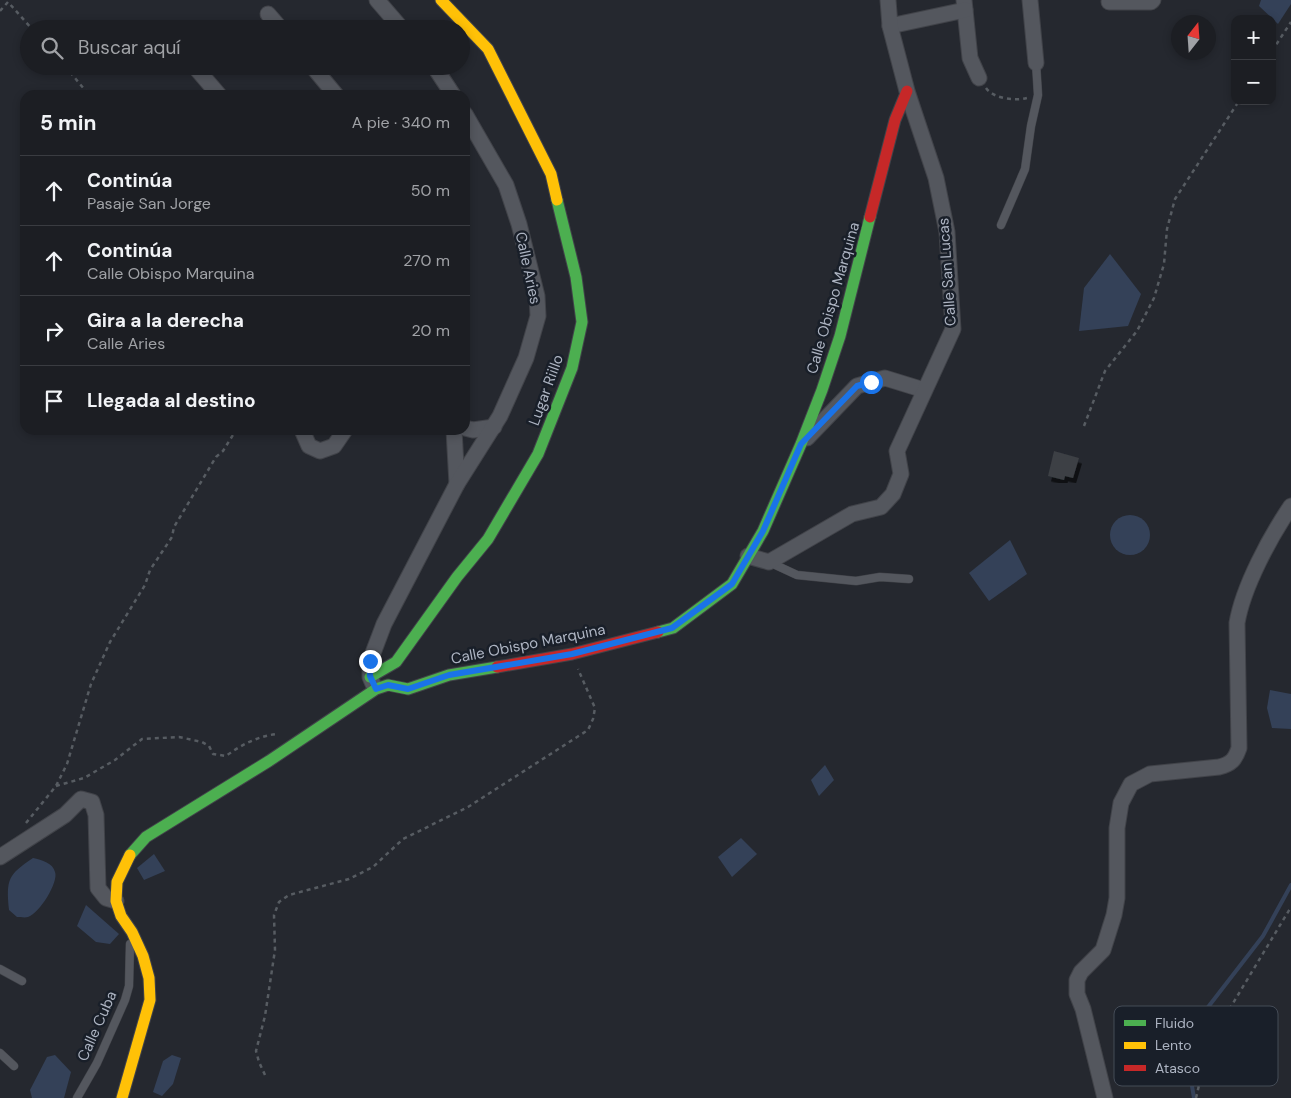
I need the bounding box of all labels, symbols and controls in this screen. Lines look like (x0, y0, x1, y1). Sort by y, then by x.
north arrow (1171, 15, 1216, 60)
map controls (1231, 15, 1276, 105)
button: + (1231, 15, 1276, 60)
search box (20, 20, 470, 75)
icon: search (38, 34, 66, 62)
text: Buscar aquí (78, 35, 181, 60)
button: − (1231, 60, 1276, 105)
text: 5 min (40, 109, 96, 137)
text: A pie · 340 m (352, 112, 450, 133)
text: Continúa (87, 168, 172, 193)
icon: ahead (40, 177, 68, 205)
text: 50 m (411, 180, 450, 201)
text: Pasaje San Jorge (87, 193, 211, 214)
street label: Calle San Lucas (933, 217, 961, 327)
street label: Calle Obispo Marquina (802, 220, 864, 376)
street label: Calle Aries (511, 230, 545, 306)
text: Continúa (87, 238, 172, 263)
icon: ahead (40, 247, 68, 275)
text: 270 m (403, 250, 450, 271)
text: Calle Obispo Marquina (87, 263, 254, 284)
text: Gira a la derecha (87, 308, 244, 333)
icon: right (40, 317, 68, 345)
text: 20 m (411, 320, 450, 341)
text: Calle Aries (87, 333, 165, 354)
street label: Lugar Riillo (524, 352, 568, 428)
route start (860, 371, 883, 394)
icon: arrive (40, 387, 68, 415)
text: Llegada al destino (87, 388, 256, 413)
street label: Calle Obispo Marquina (449, 619, 607, 669)
route end (359, 650, 382, 673)
street label: Calle Cuba (73, 988, 121, 1064)
legend (1114, 1006, 1278, 1086)
text: Fluido (1155, 1014, 1194, 1032)
text: Lento (1155, 1036, 1192, 1054)
text: Atasco (1155, 1059, 1200, 1077)

